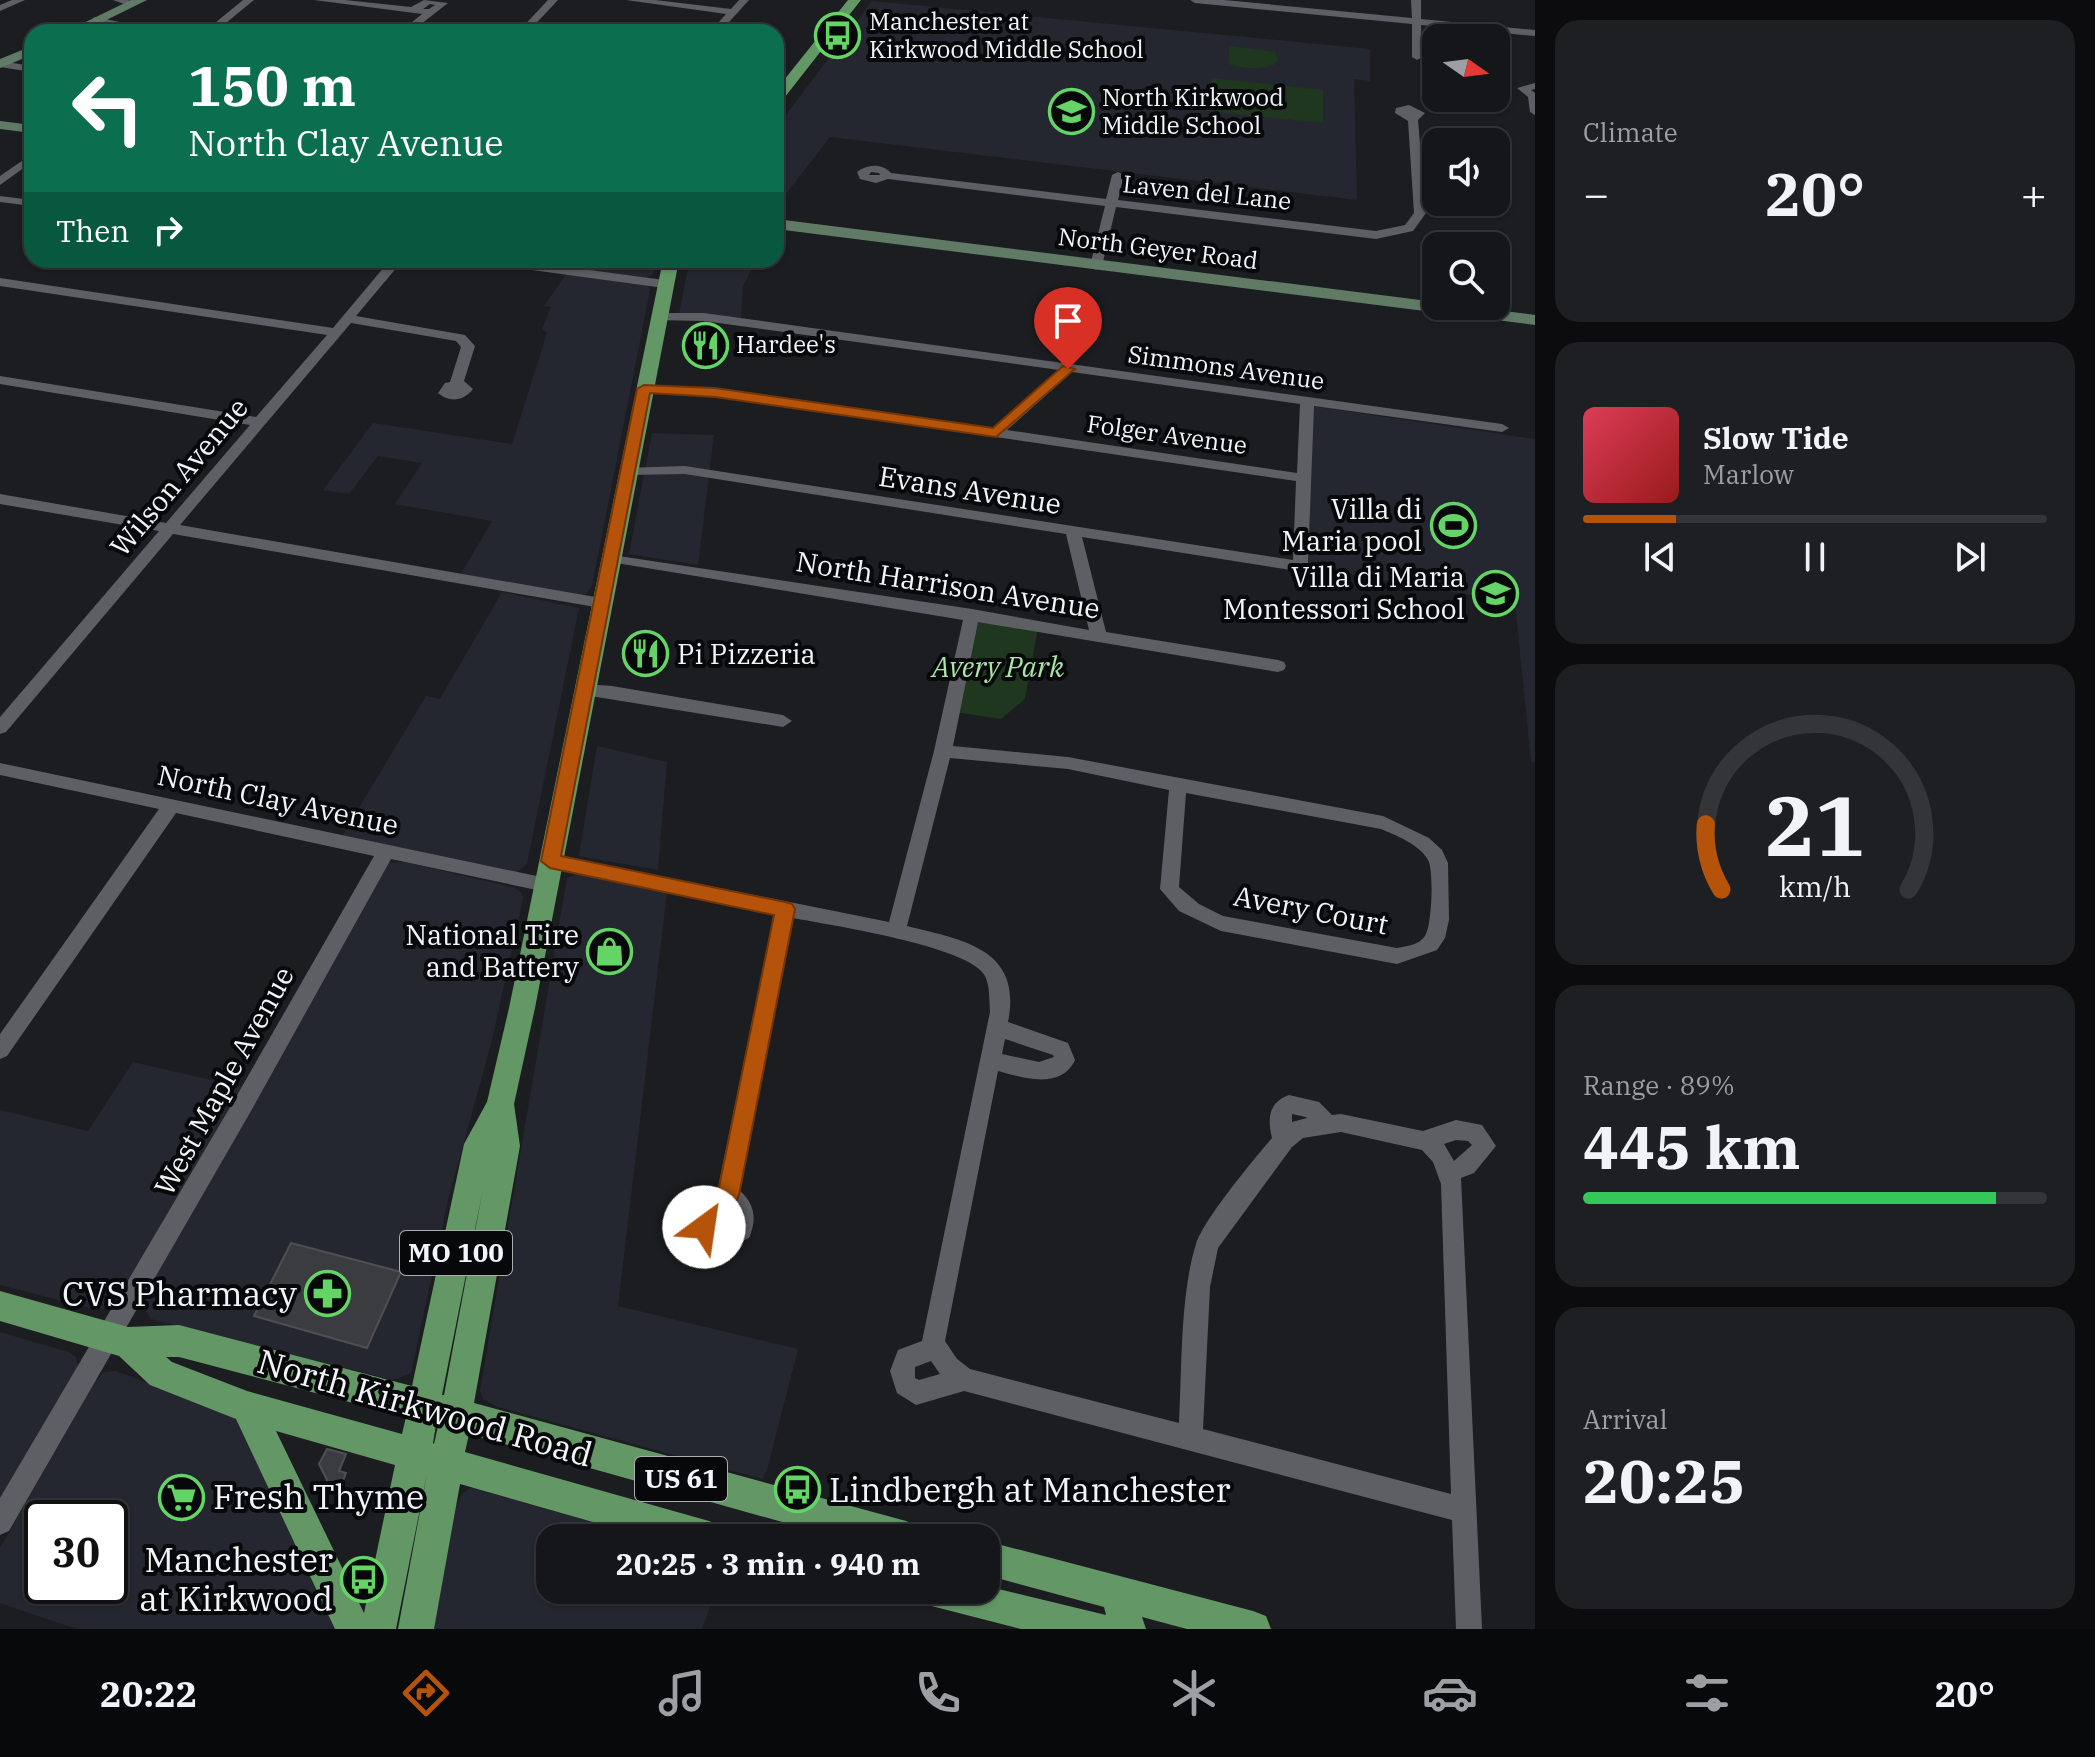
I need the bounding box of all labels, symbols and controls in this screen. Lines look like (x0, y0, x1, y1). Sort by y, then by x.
place label: Manchester at Kirkwood Middle School (869, 5, 1144, 65)
bus stop icon: Manchester at Kirkwood Middle School (814, 12, 862, 60)
north arrow (1422, 24, 1510, 112)
map controls (1422, 24, 1510, 320)
text: 150 m (188, 49, 356, 121)
icon: left (56, 56, 160, 160)
place label: North Kirkwood Middle School (1102, 81, 1284, 141)
school or university icon: North Kirkwood Middle School (1047, 88, 1095, 136)
text: Climate (1583, 115, 1678, 149)
text: North Clay Avenue (188, 119, 504, 166)
button: sound (1422, 128, 1510, 216)
text: 20° (1765, 154, 1865, 233)
text: − (1583, 165, 1609, 222)
text: + (2021, 165, 2047, 222)
street label: Laven del Lane (1121, 167, 1293, 217)
icon: right (146, 208, 190, 252)
text: Then (56, 211, 130, 250)
street label: North Geyer Road (1056, 220, 1260, 276)
button: search (1422, 232, 1510, 320)
pin (1034, 287, 1102, 369)
icon: arrive (1046, 299, 1090, 343)
restaurant icon: Hardee's (681, 321, 729, 369)
place label: Hardee's (736, 328, 836, 360)
street label: Simmons Avenue (1126, 337, 1326, 397)
street label: Wilson Avenue (101, 390, 256, 564)
street label: Folger Avenue (1085, 407, 1249, 461)
text: Slow Tide (1703, 418, 1849, 457)
street label: Evans Avenue (876, 457, 1064, 522)
text: Marlow (1703, 457, 1794, 491)
place label: Villa di Maria pool (1282, 490, 1422, 559)
sports icon: Villa di Maria pool (1429, 501, 1477, 549)
icon: previous (1638, 535, 1682, 579)
icon: pause (1793, 535, 1837, 579)
icon: next (1948, 535, 1992, 579)
street label: North Harrison Avenue (793, 542, 1103, 627)
place label: Villa di Maria Montessori School (1223, 558, 1465, 627)
school or university icon: Villa di Maria Montessori School (1472, 569, 1520, 617)
restaurant icon: Pi Pizzeria (622, 630, 670, 678)
place label: Pi Pizzeria (677, 635, 816, 672)
park label: Avery Park (930, 648, 1064, 685)
street label: North Clay Avenue (154, 756, 402, 843)
text: 21 (1765, 771, 1865, 879)
text: km/h (1779, 869, 1851, 906)
street label: Avery Court (1231, 876, 1392, 943)
place label: National Tire and Battery (405, 916, 579, 985)
shop icon: National Tire and Battery (586, 927, 634, 975)
street label: West Maple Avenue (145, 960, 302, 1202)
text: Range · 89% (1583, 1068, 1735, 1102)
text: 445 km (1583, 1107, 1801, 1186)
position arrow (662, 1185, 746, 1269)
road number: MO 100 (400, 1231, 512, 1275)
pharmacy icon: CVS Pharmacy (304, 1270, 352, 1318)
place label: CVS Pharmacy (62, 1271, 298, 1315)
street label: North Kirkwood Road (253, 1338, 598, 1476)
text: Arrival (1583, 1402, 1668, 1436)
text: 20:25 (1583, 1441, 1745, 1520)
road number: US 61 (635, 1457, 727, 1501)
bus stop icon: Lindbergh at Manchester (774, 1466, 822, 1514)
place label: Lindbergh at Manchester (829, 1467, 1231, 1511)
supermarket icon: Fresh Thyme (158, 1473, 206, 1521)
place label: Fresh Thyme (213, 1474, 424, 1518)
speed limit sign: 30 (24, 1500, 128, 1604)
place label: Manchester at Kirkwood (139, 1537, 333, 1620)
text: 20:25 · 3 min · 940 m (616, 1544, 920, 1583)
bus stop icon: Manchester at Kirkwood (340, 1556, 388, 1604)
icon: directions (398, 1665, 454, 1721)
icon: music (654, 1665, 710, 1721)
icon: phone (910, 1665, 966, 1721)
icon: climate (1166, 1665, 1222, 1721)
icon: car (1422, 1665, 1478, 1721)
icon: filters (1679, 1665, 1735, 1721)
text: 20:22 (100, 1670, 197, 1717)
text: 20° (1935, 1670, 1995, 1717)

